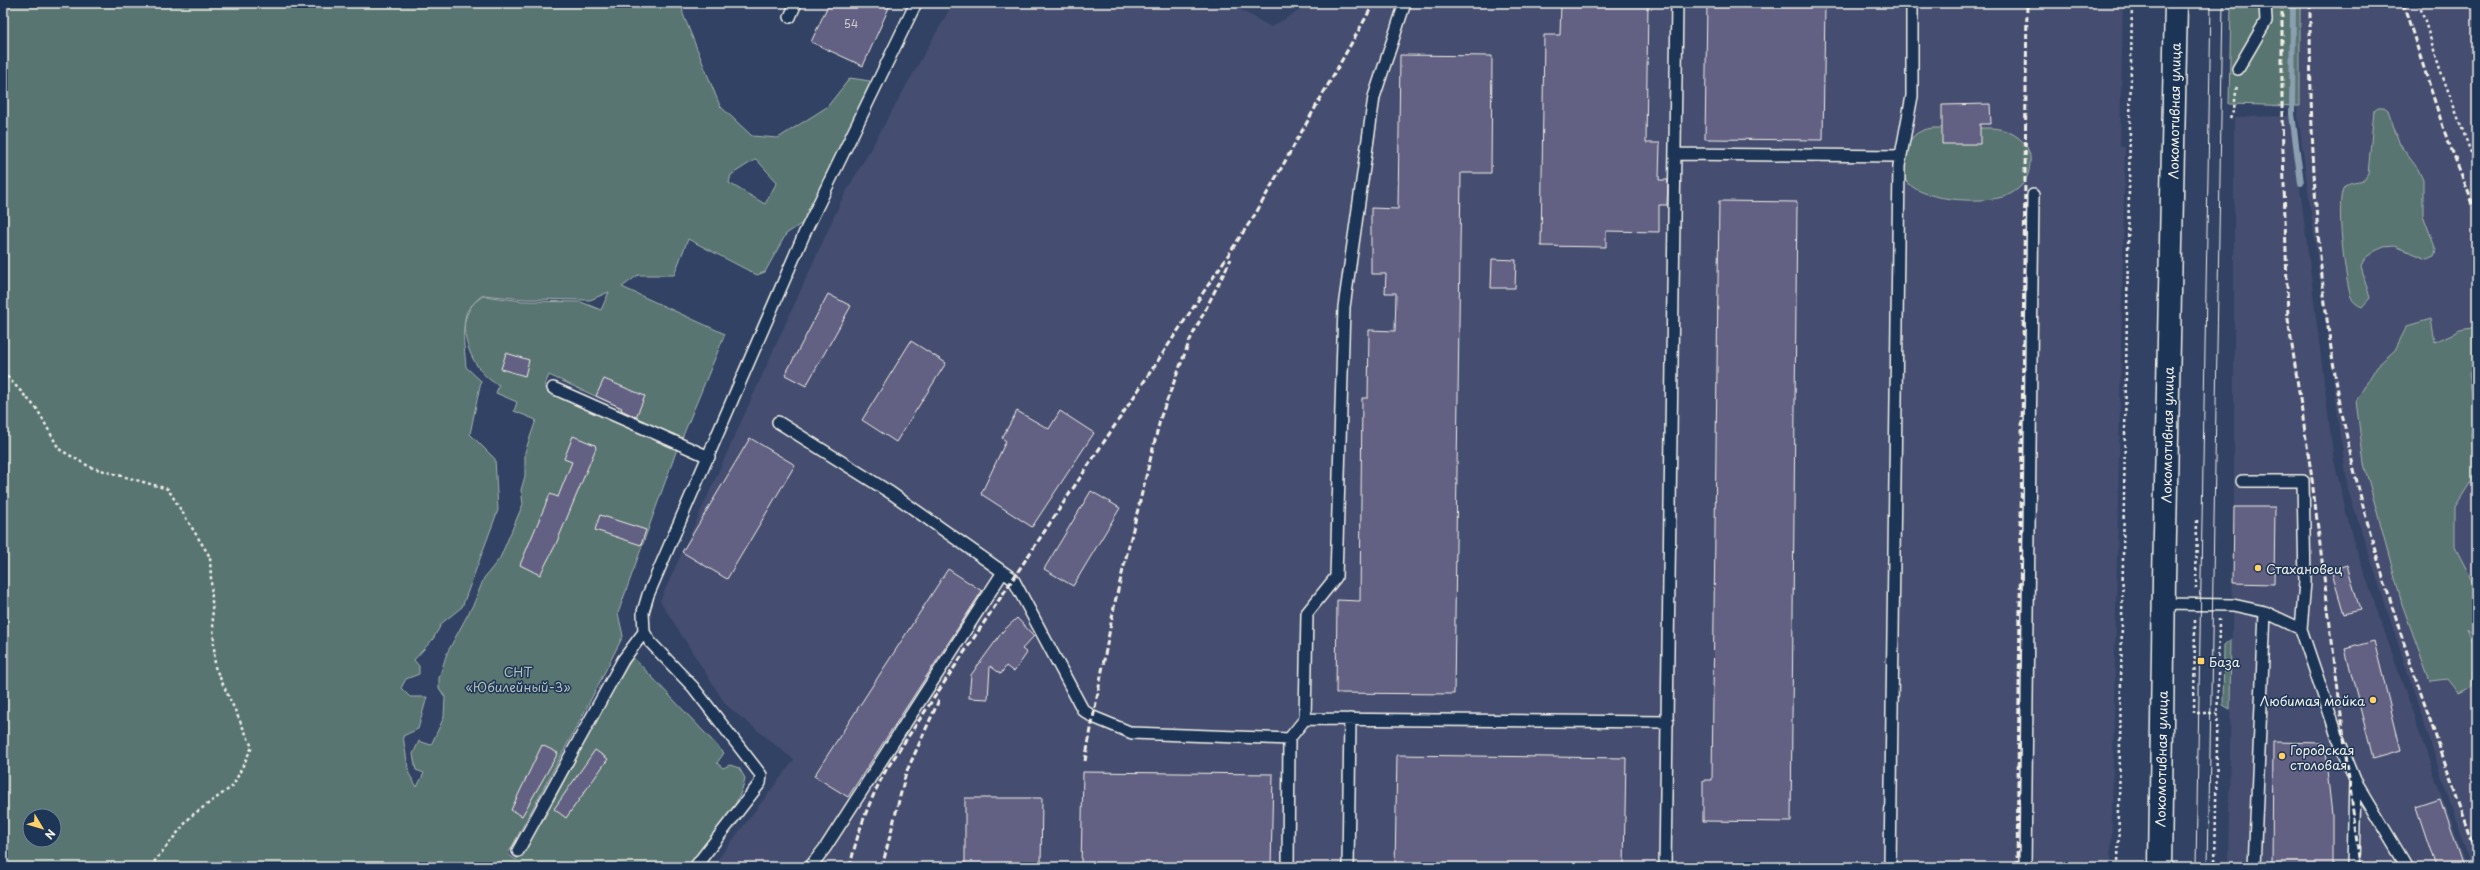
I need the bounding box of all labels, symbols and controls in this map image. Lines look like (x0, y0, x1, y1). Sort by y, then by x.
house number: 54 (844, 15, 858, 32)
street label: Локомотивная улица (2163, 42, 2185, 179)
street label: Локомотивная улица (2156, 366, 2178, 503)
place label: Стахановец (2266, 559, 2343, 578)
marker: Стахановец (2253, 563, 2263, 573)
place label: База (2209, 652, 2241, 671)
marker: База (2196, 656, 2206, 666)
park label: СНТ «Юбилейный-3» (465, 662, 571, 696)
street label: Локомотивная улица (2150, 690, 2172, 827)
place label: Любимая мойка (2260, 691, 2366, 710)
marker: Любимая мойка (2368, 695, 2378, 705)
place label: Городская столовая (2290, 740, 2354, 774)
marker: Городская столовая (2277, 751, 2287, 761)
north arrow (22, 808, 62, 848)
text: N (41, 826, 60, 843)

